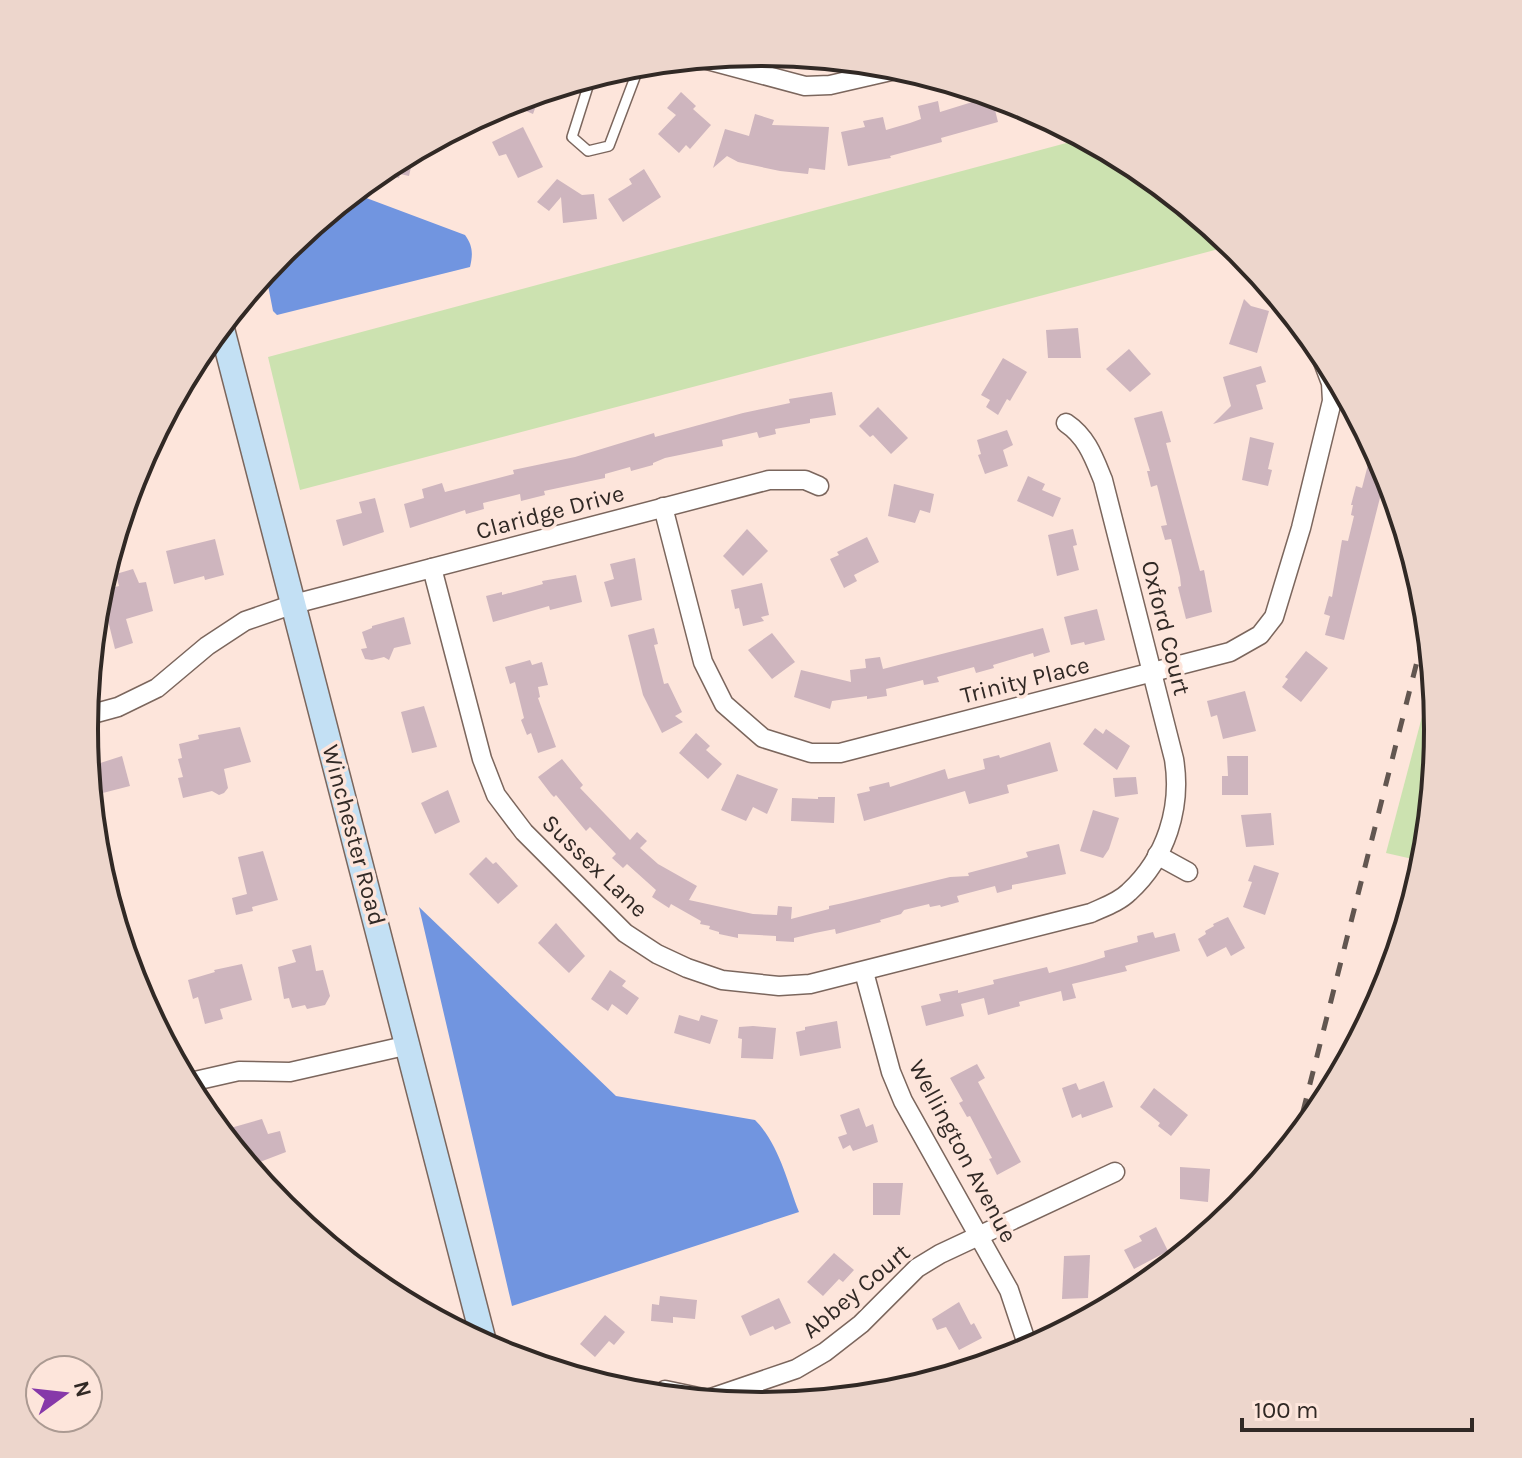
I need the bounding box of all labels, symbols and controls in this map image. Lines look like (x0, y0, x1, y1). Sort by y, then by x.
street label: Claridge Drive (473, 479, 627, 545)
street label: Oxford Court (1136, 558, 1196, 698)
street label: Trinity Place (958, 651, 1092, 709)
street label: Winchester Road (316, 742, 392, 928)
street label: Sussex Lane (536, 809, 654, 923)
street label: Wellington Avenue (903, 1055, 1023, 1247)
street label: Abbey Court (797, 1238, 915, 1344)
north arrow (24, 1354, 104, 1434)
text: N (68, 1378, 97, 1400)
scale bar (1242, 1382, 1472, 1432)
text: 100 m (1254, 1396, 1319, 1424)

